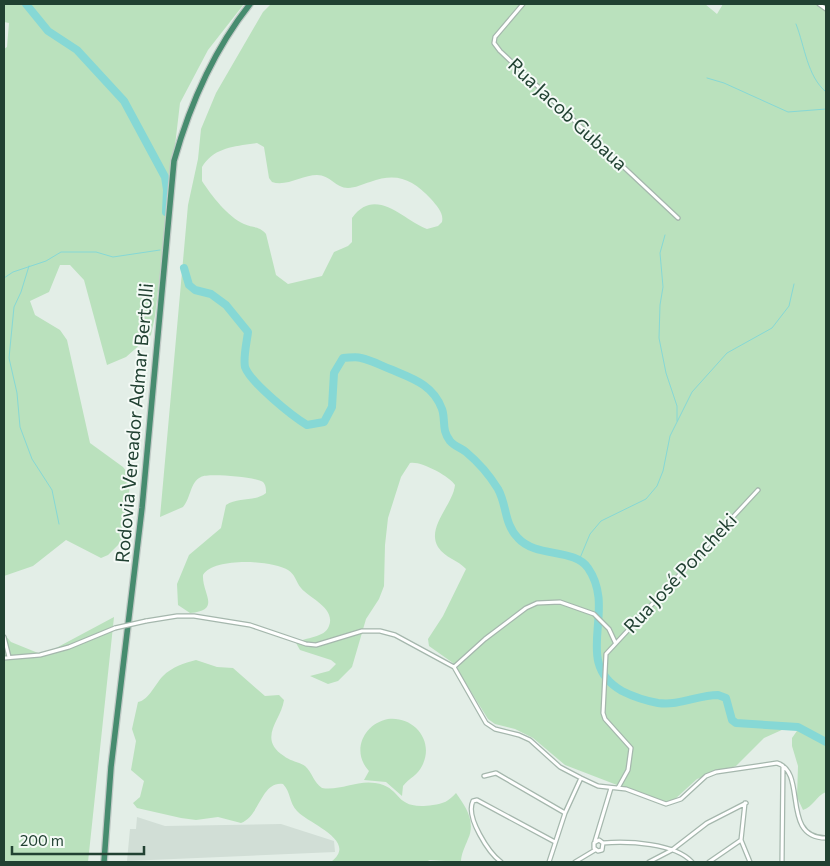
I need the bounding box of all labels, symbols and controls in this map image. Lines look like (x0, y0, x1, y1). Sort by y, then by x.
street label: Rua Jacob Gubaua (504, 53, 633, 175)
street label: Rodovia Vereador Admar Bertolli (110, 282, 157, 564)
street label: Rua José Poncheki (618, 508, 741, 637)
scale bar (12, 824, 145, 856)
text: 200 m (20, 831, 64, 849)

